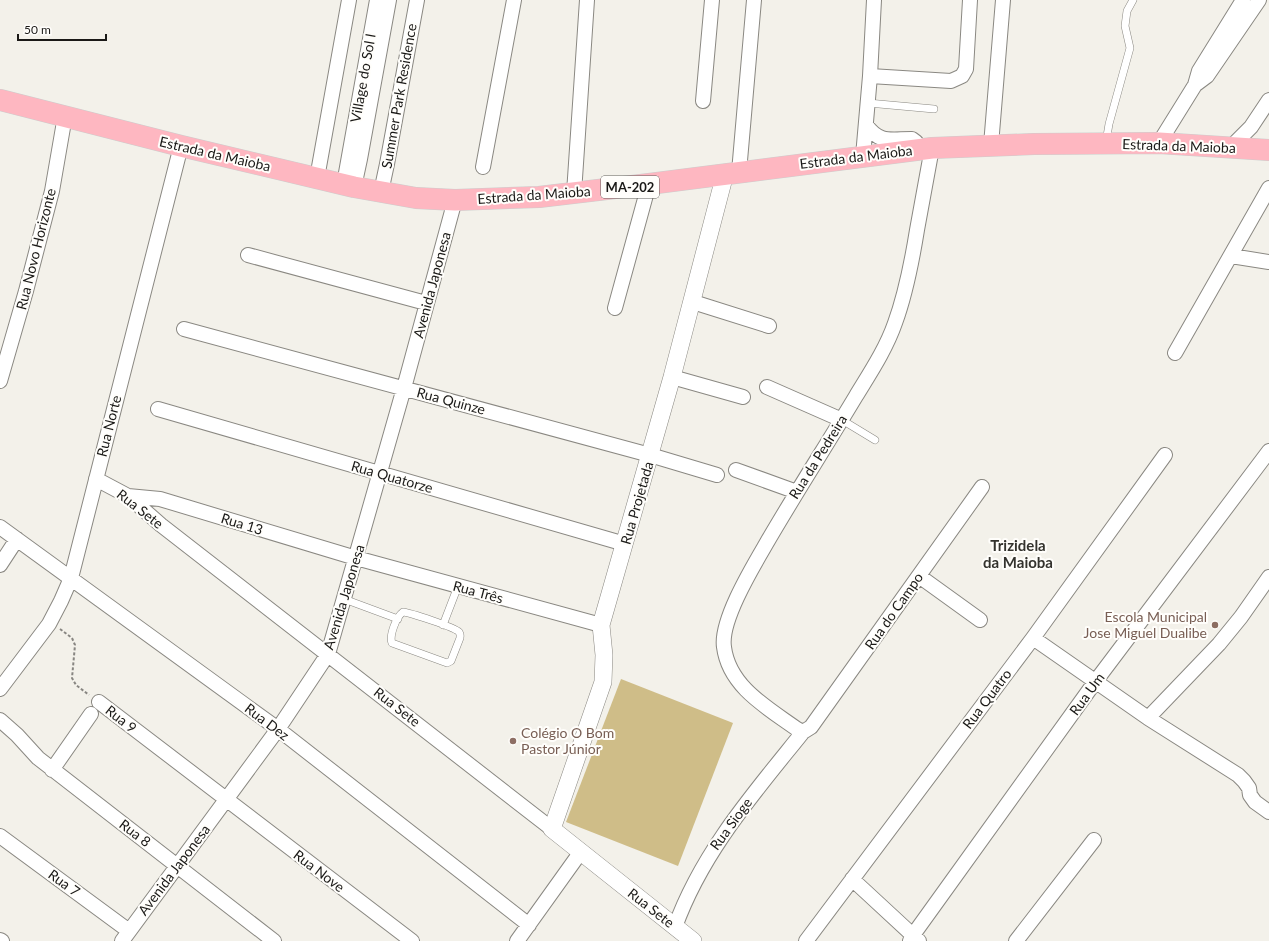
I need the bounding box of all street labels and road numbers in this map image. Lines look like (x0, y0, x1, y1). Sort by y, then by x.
street label: Summer Park Residence (377, 22, 420, 170)
street label: Village do Sol I (346, 32, 379, 124)
street label: Estrada da Maioba (158, 132, 272, 175)
street label: Estrada da Maioba (1122, 135, 1236, 156)
street label: Estrada da Maioba (799, 141, 913, 172)
road number: MA-202 (601, 176, 659, 198)
street label: Estrada da Maioba (477, 182, 591, 207)
street label: Rua Novo Horizonte (12, 186, 59, 311)
street label: Avenida Japonesa (409, 230, 454, 340)
street label: Rua Quinze (415, 383, 487, 418)
street label: Rua Norte (93, 393, 124, 458)
street label: Rua da Pedreira (785, 411, 850, 502)
street label: Rua Quatorze (349, 457, 435, 496)
street label: Rua Projetada (617, 459, 656, 546)
street label: Rua Sete (114, 485, 167, 532)
street label: Rua 13 (219, 509, 265, 538)
street label: Avenida Japonesa (319, 542, 368, 652)
street label: Rua do Campo (861, 569, 926, 652)
street label: Rua Três (451, 577, 505, 606)
street label: Rua Quatro (959, 665, 1015, 732)
street label: Rua Um (1065, 669, 1108, 718)
street label: Rua Sete (371, 683, 424, 730)
street label: Rua Dez (242, 699, 293, 744)
street label: Rua 9 (102, 701, 140, 736)
street label: Rua Sioge (706, 794, 755, 853)
street label: Rua 8 (116, 815, 154, 850)
street label: Avenida Japonesa (134, 821, 213, 918)
street label: Rua Nove (290, 846, 348, 895)
street label: Rua 7 (45, 865, 83, 900)
street label: Rua Sete (625, 884, 678, 931)

